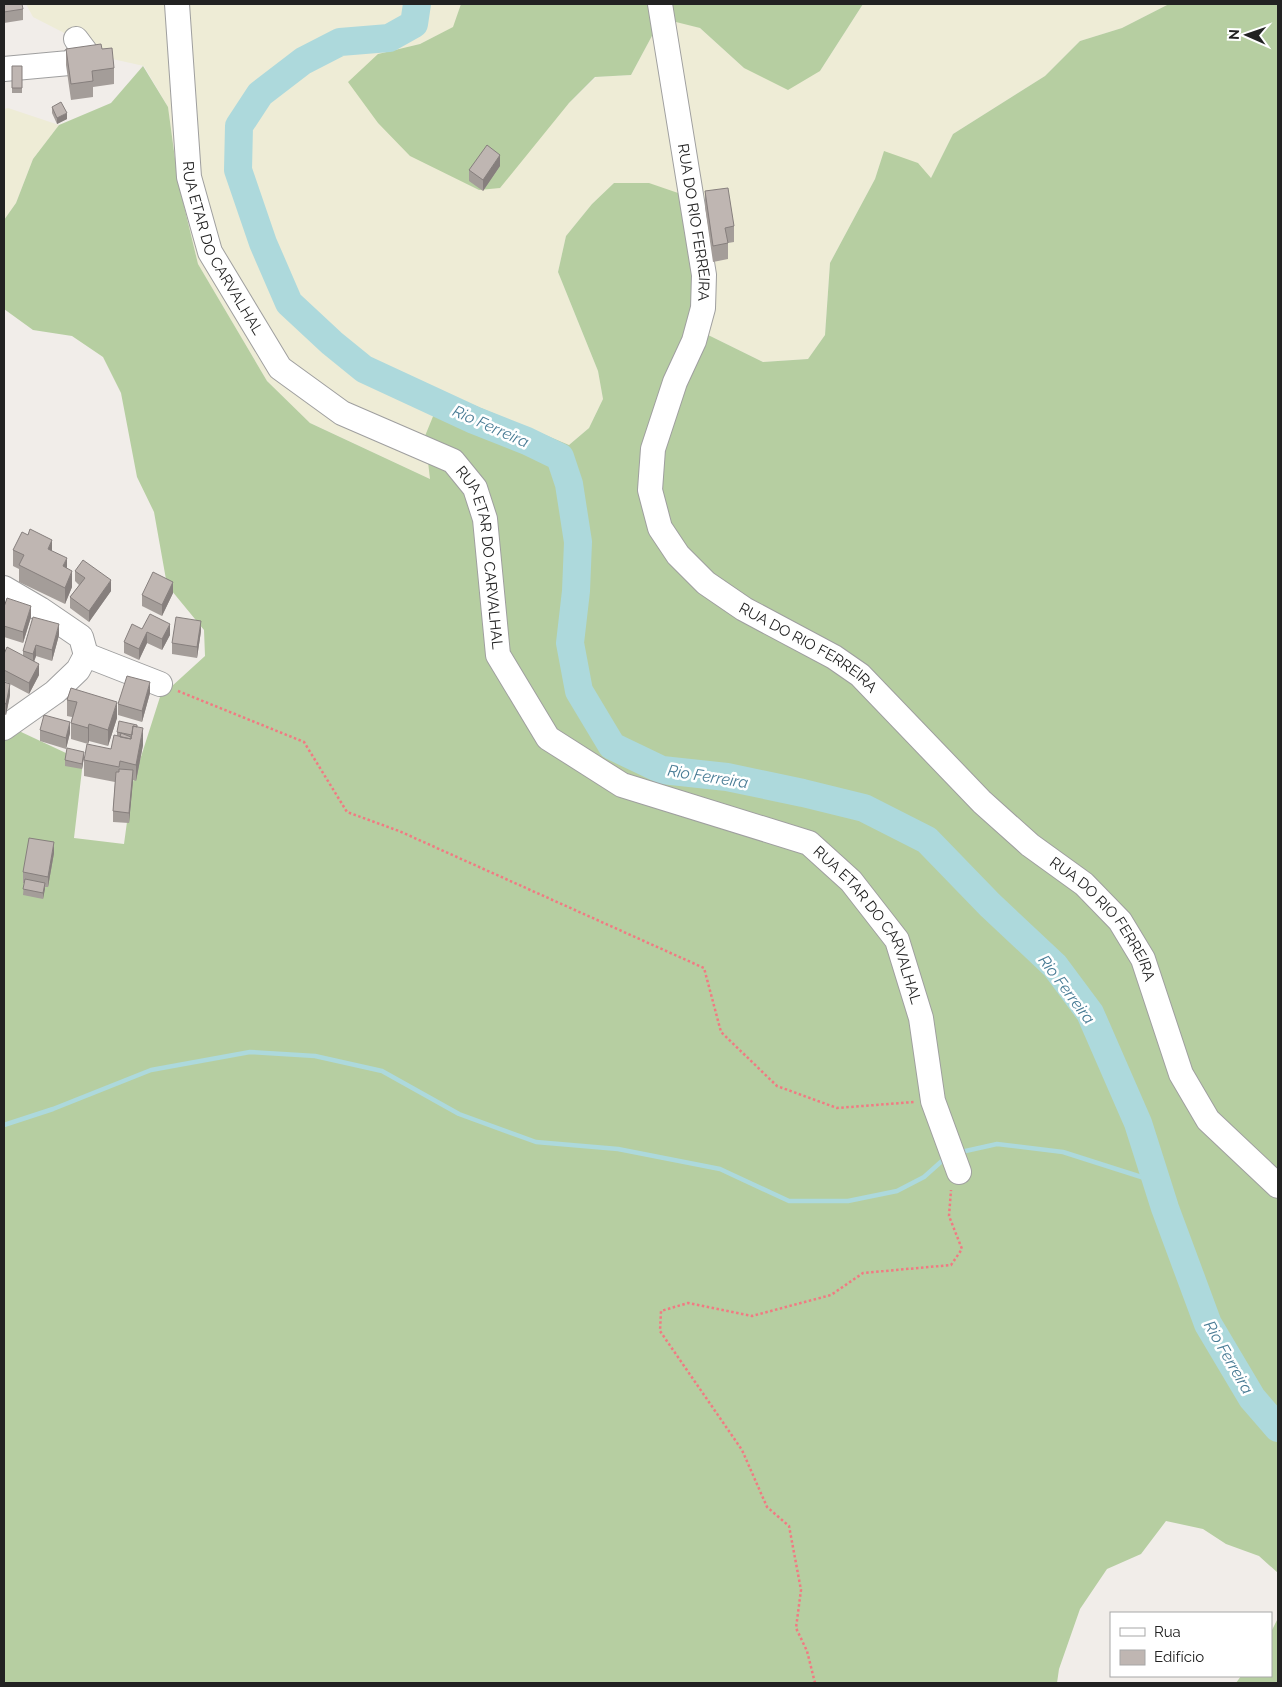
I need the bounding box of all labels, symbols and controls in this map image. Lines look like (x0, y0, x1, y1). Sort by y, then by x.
north arrow (1222, 10, 1272, 60)
text: N (1226, 29, 1242, 40)
street label: RUA DO RIO FERREIRA (674, 142, 713, 301)
street label: RUA ETAR DO CARVALHAL (179, 160, 267, 338)
water label: Rio Ferreira (450, 401, 532, 452)
street label: RUA ETAR DO CARVALHAL (452, 462, 506, 650)
street label: RUA DO RIO FERREIRA (736, 599, 881, 696)
water label: Rio Ferreira (666, 761, 750, 792)
street label: RUA ETAR DO CARVALHAL (809, 842, 925, 1006)
street label: RUA DO RIO FERREIRA (1046, 853, 1159, 983)
water label: Rio Ferreira (1035, 951, 1099, 1028)
water label: Rio Ferreira (1200, 1317, 1257, 1398)
legend (1110, 1612, 1272, 1677)
text: Rua (1154, 1623, 1181, 1641)
text: Edifício (1154, 1648, 1204, 1666)

